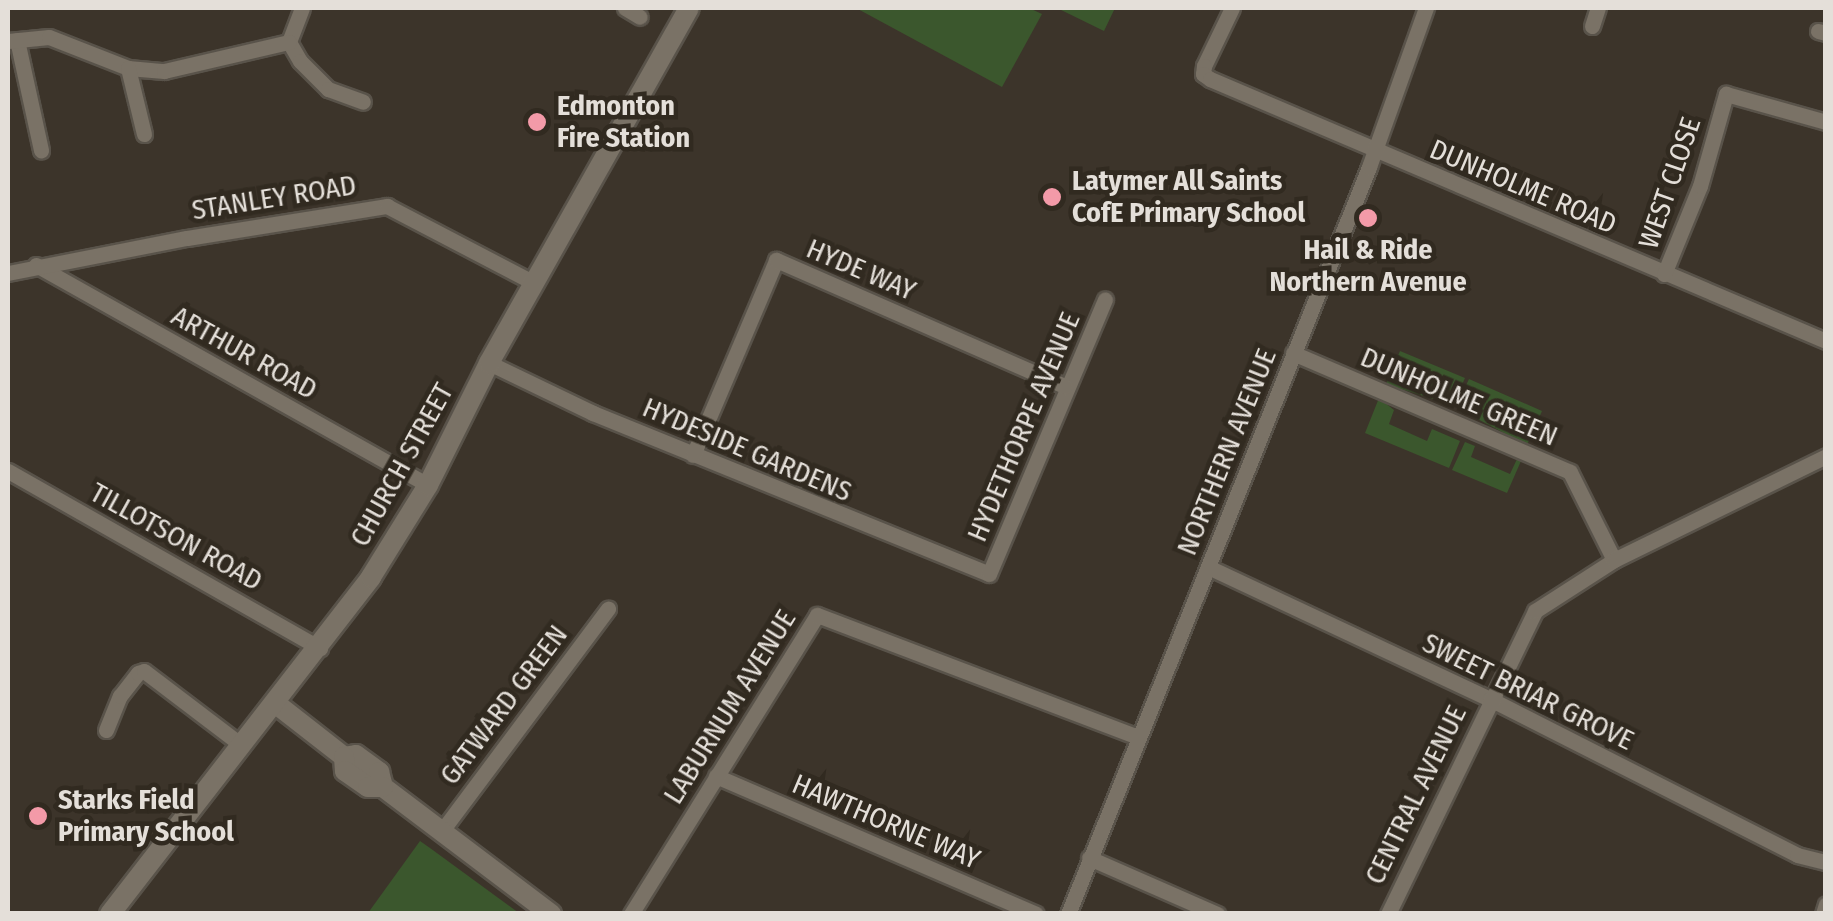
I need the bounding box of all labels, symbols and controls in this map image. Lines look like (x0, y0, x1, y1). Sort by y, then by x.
place label: Edmonton Fire Station (557, 89, 690, 155)
marker: Edmonton Fire Station (526, 111, 548, 133)
street label: WEST CLOSE (1632, 113, 1708, 253)
street label: DUNHOLME ROAD (1425, 133, 1621, 241)
place label: Latymer All Saints CofE Primary School (1072, 164, 1305, 230)
street label: STANLEY ROAD (189, 168, 359, 228)
marker: Latymer All Saints CofE Primary School (1041, 186, 1063, 208)
marker: Hail & Ride Northern Avenue (1357, 207, 1379, 229)
street label: HYDE WAY (801, 232, 921, 308)
place label: Hail & Ride Northern Avenue (1269, 233, 1467, 299)
street label: ARTHUR ROAD (165, 299, 323, 407)
street label: HYDETHORPE AVENUE (961, 307, 1087, 547)
street label: DUNHOLME GREEN (1356, 340, 1562, 454)
street label: NORTHERN AVENUE (1170, 344, 1284, 560)
street label: CHURCH STREET (343, 378, 461, 552)
street label: HYDESIDE GARDENS (638, 391, 856, 509)
street label: TILLOTSON ROAD (84, 476, 268, 598)
street label: LABURNUM AVENUE (657, 604, 803, 810)
street label: GATWARD GREEN (433, 619, 575, 791)
street label: SWEET BRIAR GROVE (1417, 626, 1639, 758)
street label: CENTRAL AVENUE (1358, 700, 1474, 890)
street label: HAWTHORNE WAY (787, 767, 985, 877)
place label: Starks Field Primary School (58, 783, 234, 849)
marker: Starks Field Primary School (27, 805, 49, 827)

